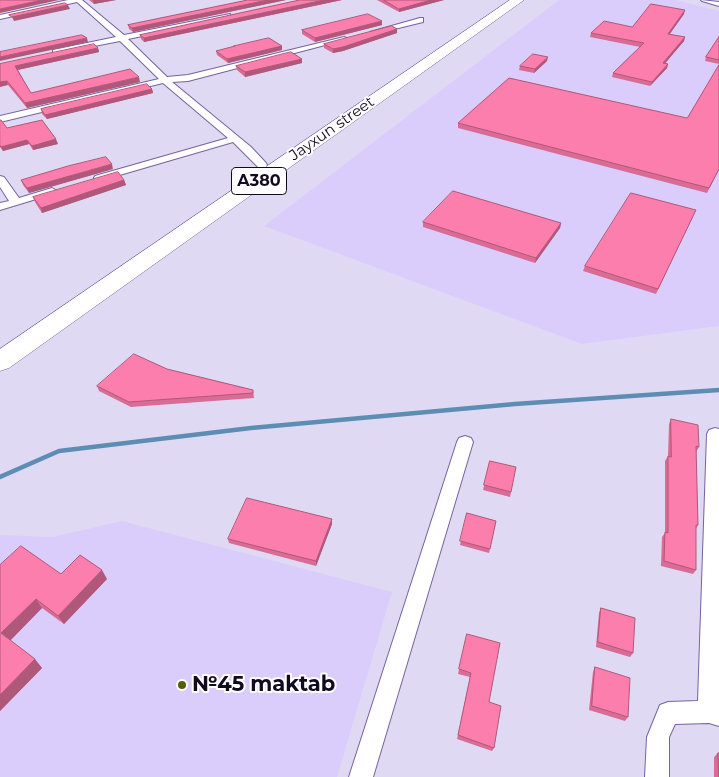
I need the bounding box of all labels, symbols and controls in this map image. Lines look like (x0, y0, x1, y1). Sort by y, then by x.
street label: Jayxun street (286, 93, 378, 165)
road number: A380 (232, 168, 286, 195)
place label: №45 maktab (192, 672, 335, 698)
marker: №45 maktab (176, 679, 188, 691)

